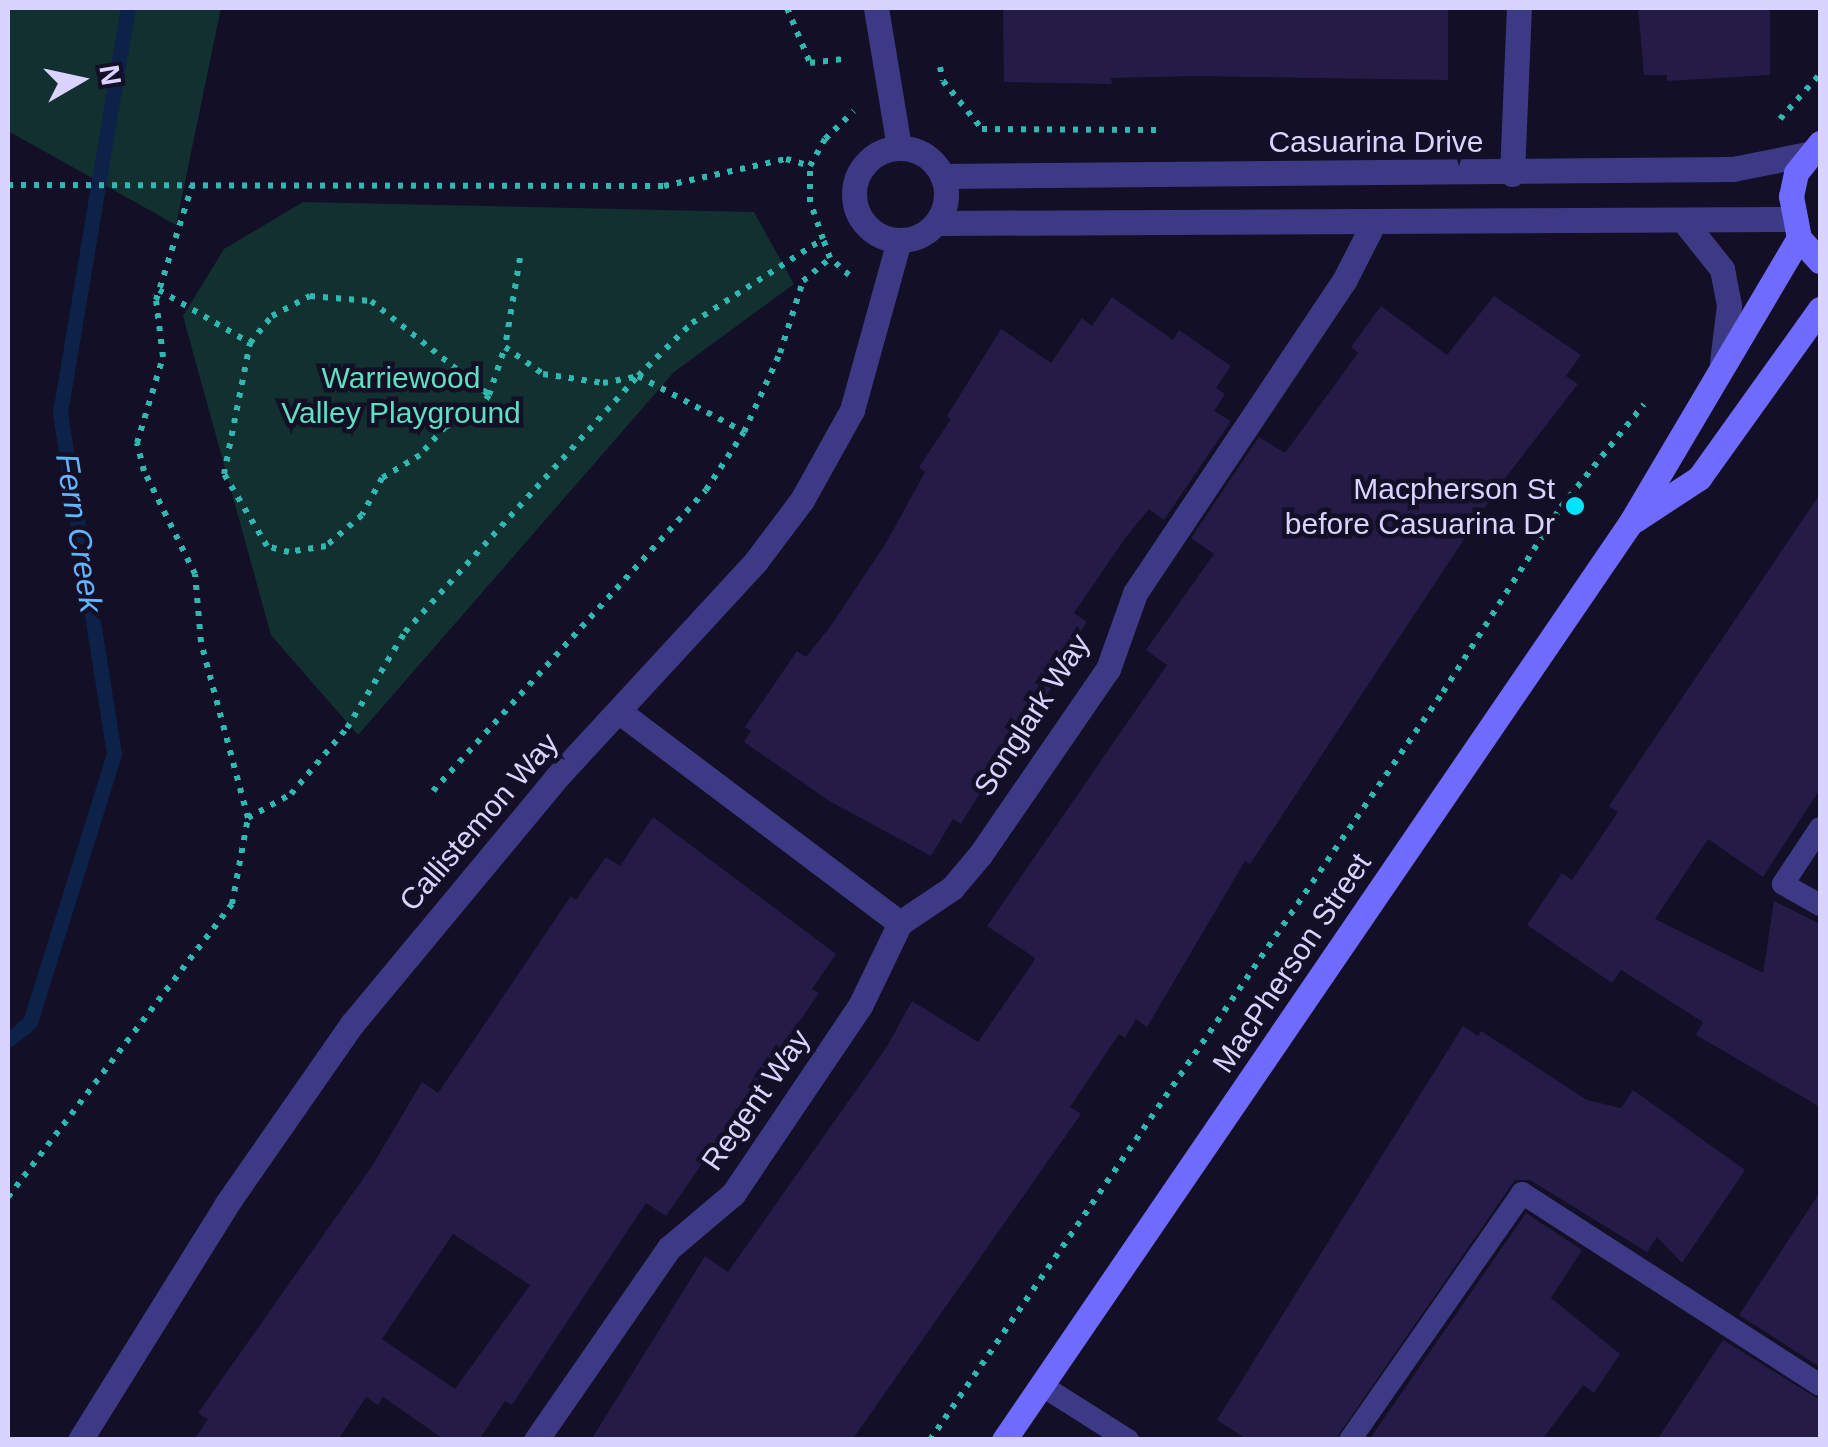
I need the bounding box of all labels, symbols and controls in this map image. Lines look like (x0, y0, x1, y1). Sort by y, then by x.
north arrow (30, 30, 130, 130)
text: N (93, 63, 127, 88)
street label: Casuarina Drive (1268, 124, 1484, 160)
park label: Warriewood Valley Playground (281, 360, 521, 430)
water label: Fern Creek (48, 451, 110, 615)
place label: Macpherson St before Casuarina Dr (1285, 471, 1555, 542)
marker: Macpherson St before Casuarina Dr (1564, 495, 1586, 517)
street label: Songlark Way (966, 627, 1098, 803)
street label: Callistemon Way (392, 726, 566, 918)
street label: MacPherson Street (1205, 846, 1379, 1080)
street label: Regent Way (694, 1023, 818, 1177)

